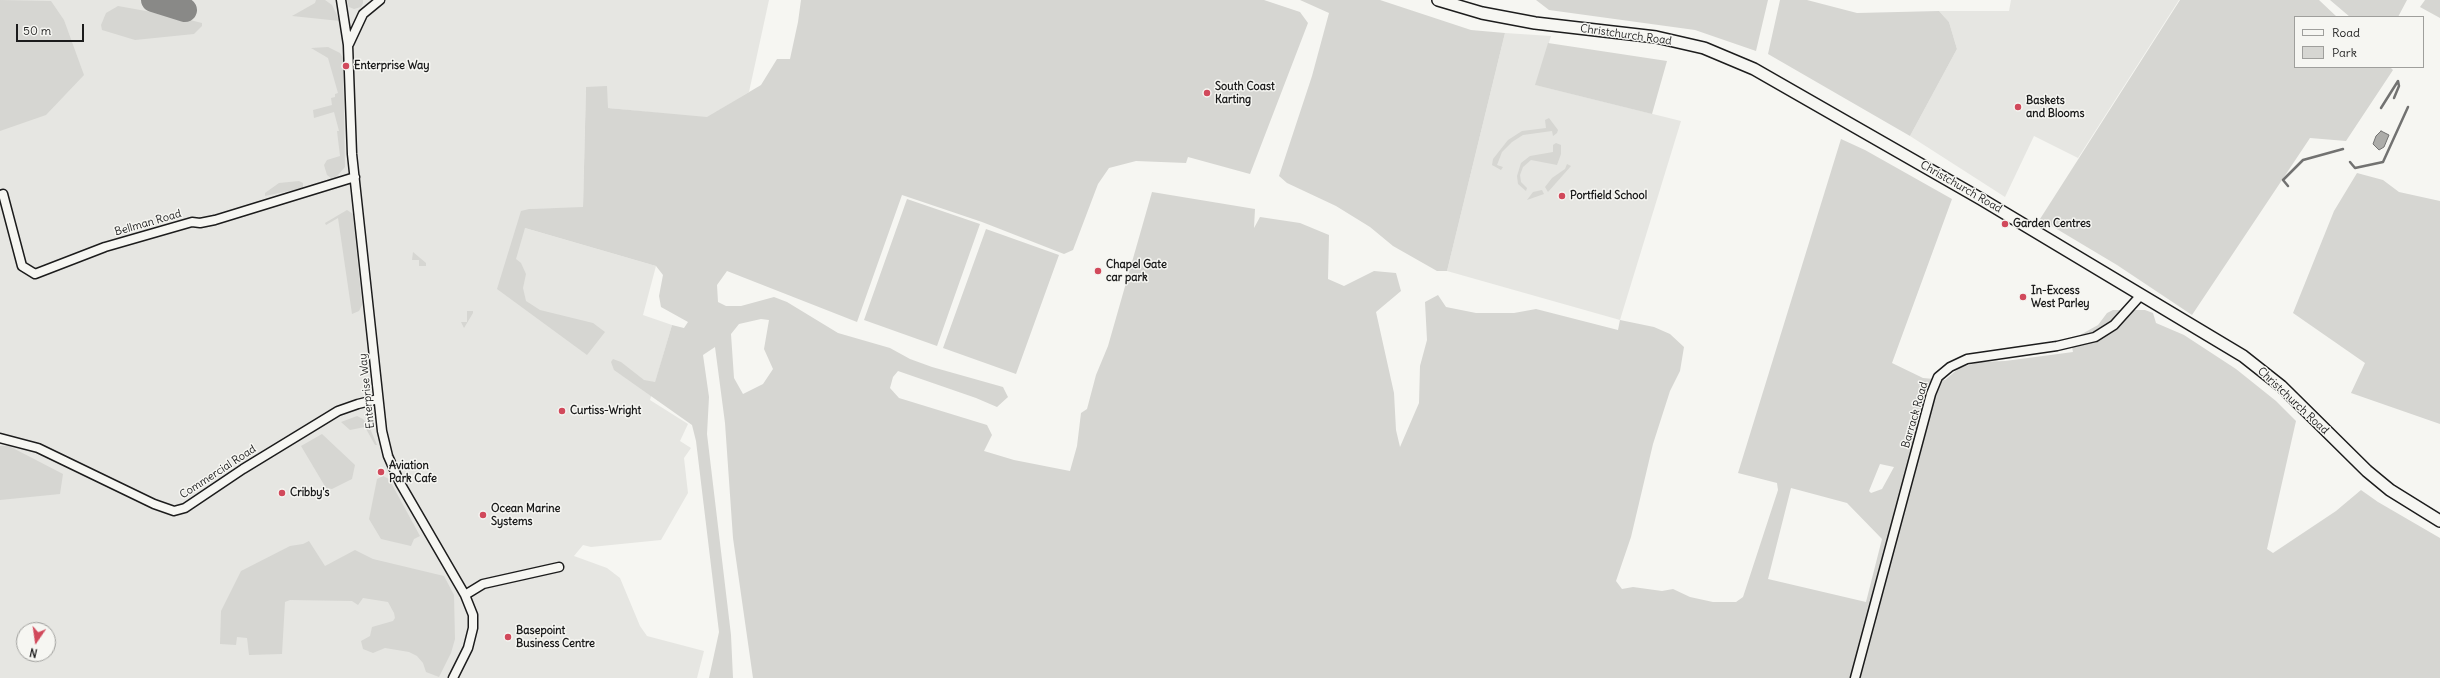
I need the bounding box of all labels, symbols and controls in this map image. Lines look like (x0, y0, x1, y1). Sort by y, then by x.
scale bar (18, 16, 86, 42)
legend (2294, 16, 2424, 68)
street label: Christchurch Road (1579, 22, 1673, 48)
text: 50 m (23, 23, 51, 38)
text: Road (2332, 25, 2360, 40)
text: Park (2332, 45, 2357, 60)
place label: Enterprise Way (354, 59, 430, 73)
marker: Enterprise Way (341, 61, 351, 71)
place label: South Coast Karting (1215, 80, 1275, 106)
marker: South Coast Karting (1202, 88, 1212, 98)
place label: Baskets and Blooms (2026, 94, 2084, 120)
marker: Baskets and Blooms (2013, 102, 2023, 112)
street label: Christchurch Road (1918, 158, 2004, 216)
place label: Portfield School (1570, 189, 1647, 203)
marker: Portfield School (1557, 191, 1567, 201)
street label: Bellman Road (113, 207, 183, 239)
place label: Garden Centres (2013, 217, 2091, 231)
marker: Garden Centres (2000, 219, 2010, 229)
place label: Chapel Gate car park (1106, 258, 1167, 284)
marker: Chapel Gate car park (1093, 266, 1103, 276)
place label: In-Excess West Parley (2031, 284, 2090, 310)
marker: In-Excess West Parley (2018, 292, 2028, 302)
street label: Enterprise Way (356, 353, 378, 429)
street label: Christchurch Road (2255, 365, 2331, 437)
street label: Barrack Road (1899, 380, 1931, 450)
place label: Curtiss-Wright (570, 404, 641, 418)
marker: Curtiss-Wright (557, 406, 567, 416)
street label: Commercial Road (177, 442, 259, 502)
place label: Aviation Park Cafe (389, 459, 437, 485)
marker: Aviation Park Cafe (376, 467, 386, 477)
place label: Cribby's (290, 486, 330, 500)
marker: Cribby's (277, 488, 287, 498)
place label: Ocean Marine Systems (491, 502, 560, 528)
marker: Ocean Marine Systems (478, 510, 488, 520)
north arrow (16, 622, 56, 662)
place label: Basepoint Business Centre (516, 624, 595, 650)
marker: Basepoint Business Centre (503, 632, 513, 642)
text: N (28, 645, 39, 660)

